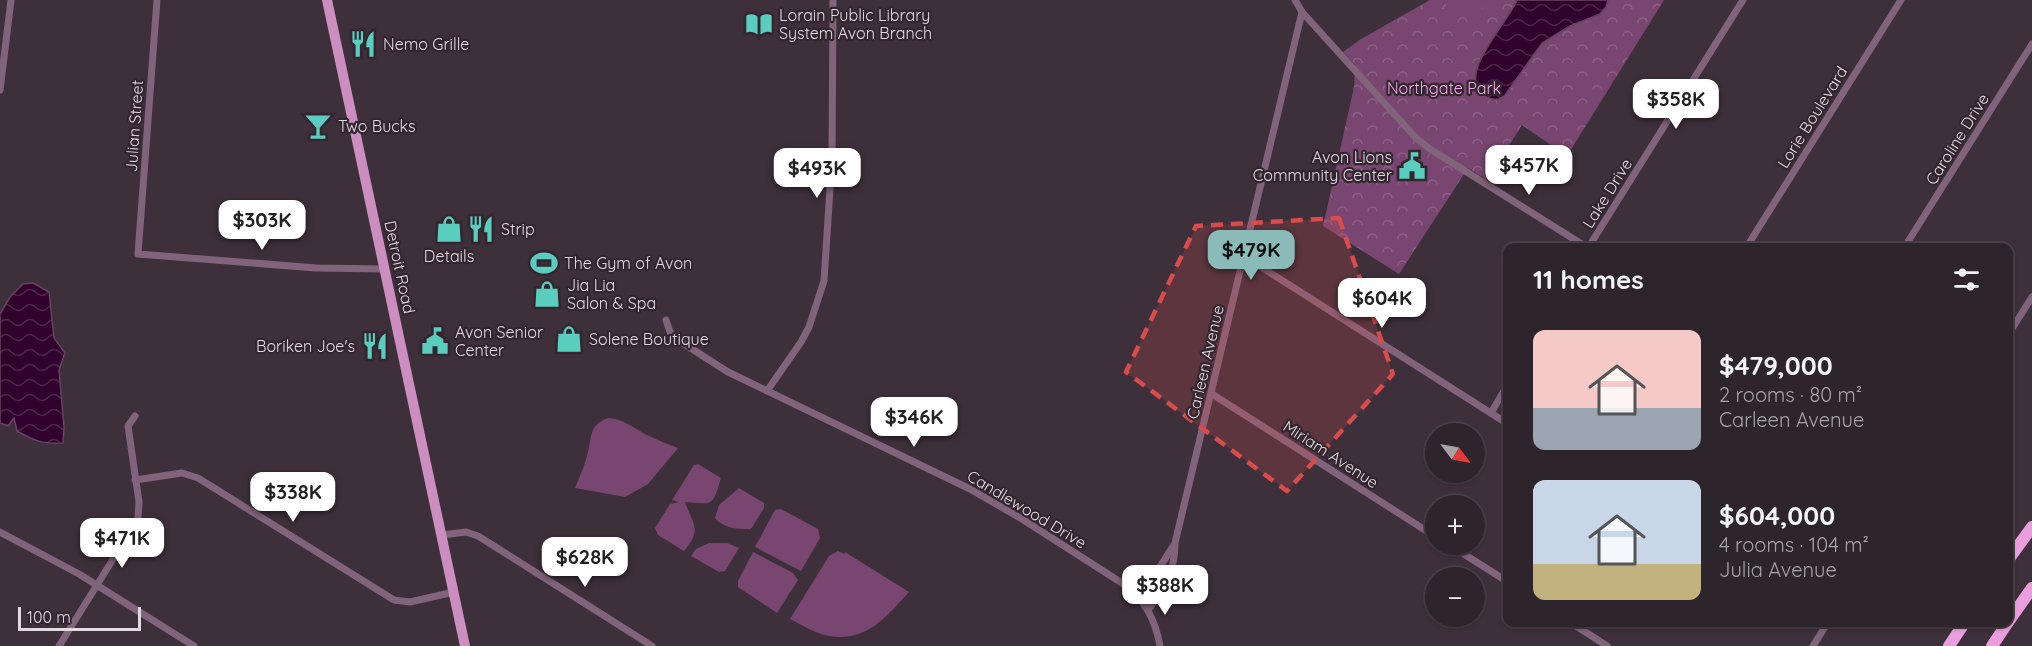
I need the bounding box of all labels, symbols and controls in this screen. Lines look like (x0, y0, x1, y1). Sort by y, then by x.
place label: Lorain Public Library System Avon Branch (779, 5, 932, 43)
library icon: Lorain Public Library System Avon Branch (744, 9, 774, 39)
restaurant icon: Nemo Grille (348, 29, 378, 59)
place label: Nemo Grille (383, 34, 469, 54)
street label: Lorie Boulevard (1773, 62, 1851, 172)
park label: Northgate Park (1387, 78, 1501, 98)
street label: Julian Street (121, 79, 147, 173)
pin: $358K (1634, 79, 1718, 130)
text: $358K (1647, 86, 1705, 111)
street label: Caroline Drive (1921, 90, 1993, 188)
bar icon: Two Bucks (303, 111, 333, 141)
place label: Two Bucks (338, 116, 416, 136)
pin: $457K (1487, 145, 1571, 196)
place label: Avon Lions Community Center (1253, 147, 1392, 185)
pin: $493K (775, 148, 859, 199)
public building icon: Avon Lions Community Center (1397, 151, 1427, 181)
text: $457K (1499, 152, 1559, 177)
street label: Lake Drive (1578, 154, 1636, 232)
text: $493K (788, 155, 846, 180)
pin: $303K (220, 200, 304, 251)
text: $303K (233, 207, 291, 232)
shop icon: Details (434, 214, 464, 244)
restaurant icon: Strip (466, 214, 496, 244)
street label: Detroit Road (380, 219, 420, 315)
place label: Strip (501, 219, 535, 239)
pin: $479K (1209, 230, 1293, 281)
text: $479K (1222, 237, 1280, 262)
place label: Details (424, 246, 474, 266)
sports icon: The Gym of Avon (529, 248, 559, 278)
place label: The Gym of Avon (564, 253, 692, 273)
text: 11 homes (1533, 263, 1644, 296)
icon: filters (1950, 263, 1983, 296)
place label: Jia Lia Salon & Spa (567, 275, 656, 313)
pin: $604K (1340, 278, 1424, 329)
shop icon: Jia Lia Salon & Spa (532, 279, 562, 309)
text: $604K (1352, 285, 1412, 310)
street label: Carleen Avenue (1182, 303, 1228, 421)
place label: Avon Senior Center (455, 322, 543, 360)
shop icon: Solene Boutique (554, 324, 584, 354)
public building icon: Avon Senior Center (420, 326, 450, 356)
place label: Solene Boutique (589, 329, 709, 349)
restaurant icon: Boriken Joe's (360, 331, 390, 361)
place label: Boriken Joe's (256, 336, 355, 356)
text: $479,000 (1719, 349, 1833, 382)
icon: home (1581, 354, 1653, 426)
text: 2 rooms · 80 m² (1719, 382, 1862, 407)
pin: $346K (872, 397, 956, 448)
text: $346K (885, 404, 943, 429)
text: Carleen Avenue (1719, 407, 1864, 432)
street label: Miriam Avenue (1280, 416, 1382, 492)
north arrow (1425, 423, 1485, 483)
map controls (1425, 423, 1485, 627)
street label: Candlewood Drive (964, 466, 1090, 552)
pin: $338K (251, 472, 335, 523)
text: $338K (264, 479, 322, 504)
button: + (1425, 495, 1485, 555)
text: $604,000 (1719, 499, 1835, 532)
icon: home (1581, 504, 1653, 576)
pin: $471K (80, 518, 164, 569)
text: $471K (94, 525, 150, 550)
text: 4 rooms · 104 m² (1719, 532, 1869, 557)
pin: $628K (543, 537, 627, 588)
text: $628K (556, 544, 614, 569)
text: Julia Avenue (1719, 557, 1837, 582)
pin: $388K (1123, 565, 1207, 616)
button: − (1425, 567, 1485, 627)
text: $388K (1136, 572, 1194, 597)
scale bar (18, 604, 141, 632)
text: 100 m (27, 607, 71, 627)

